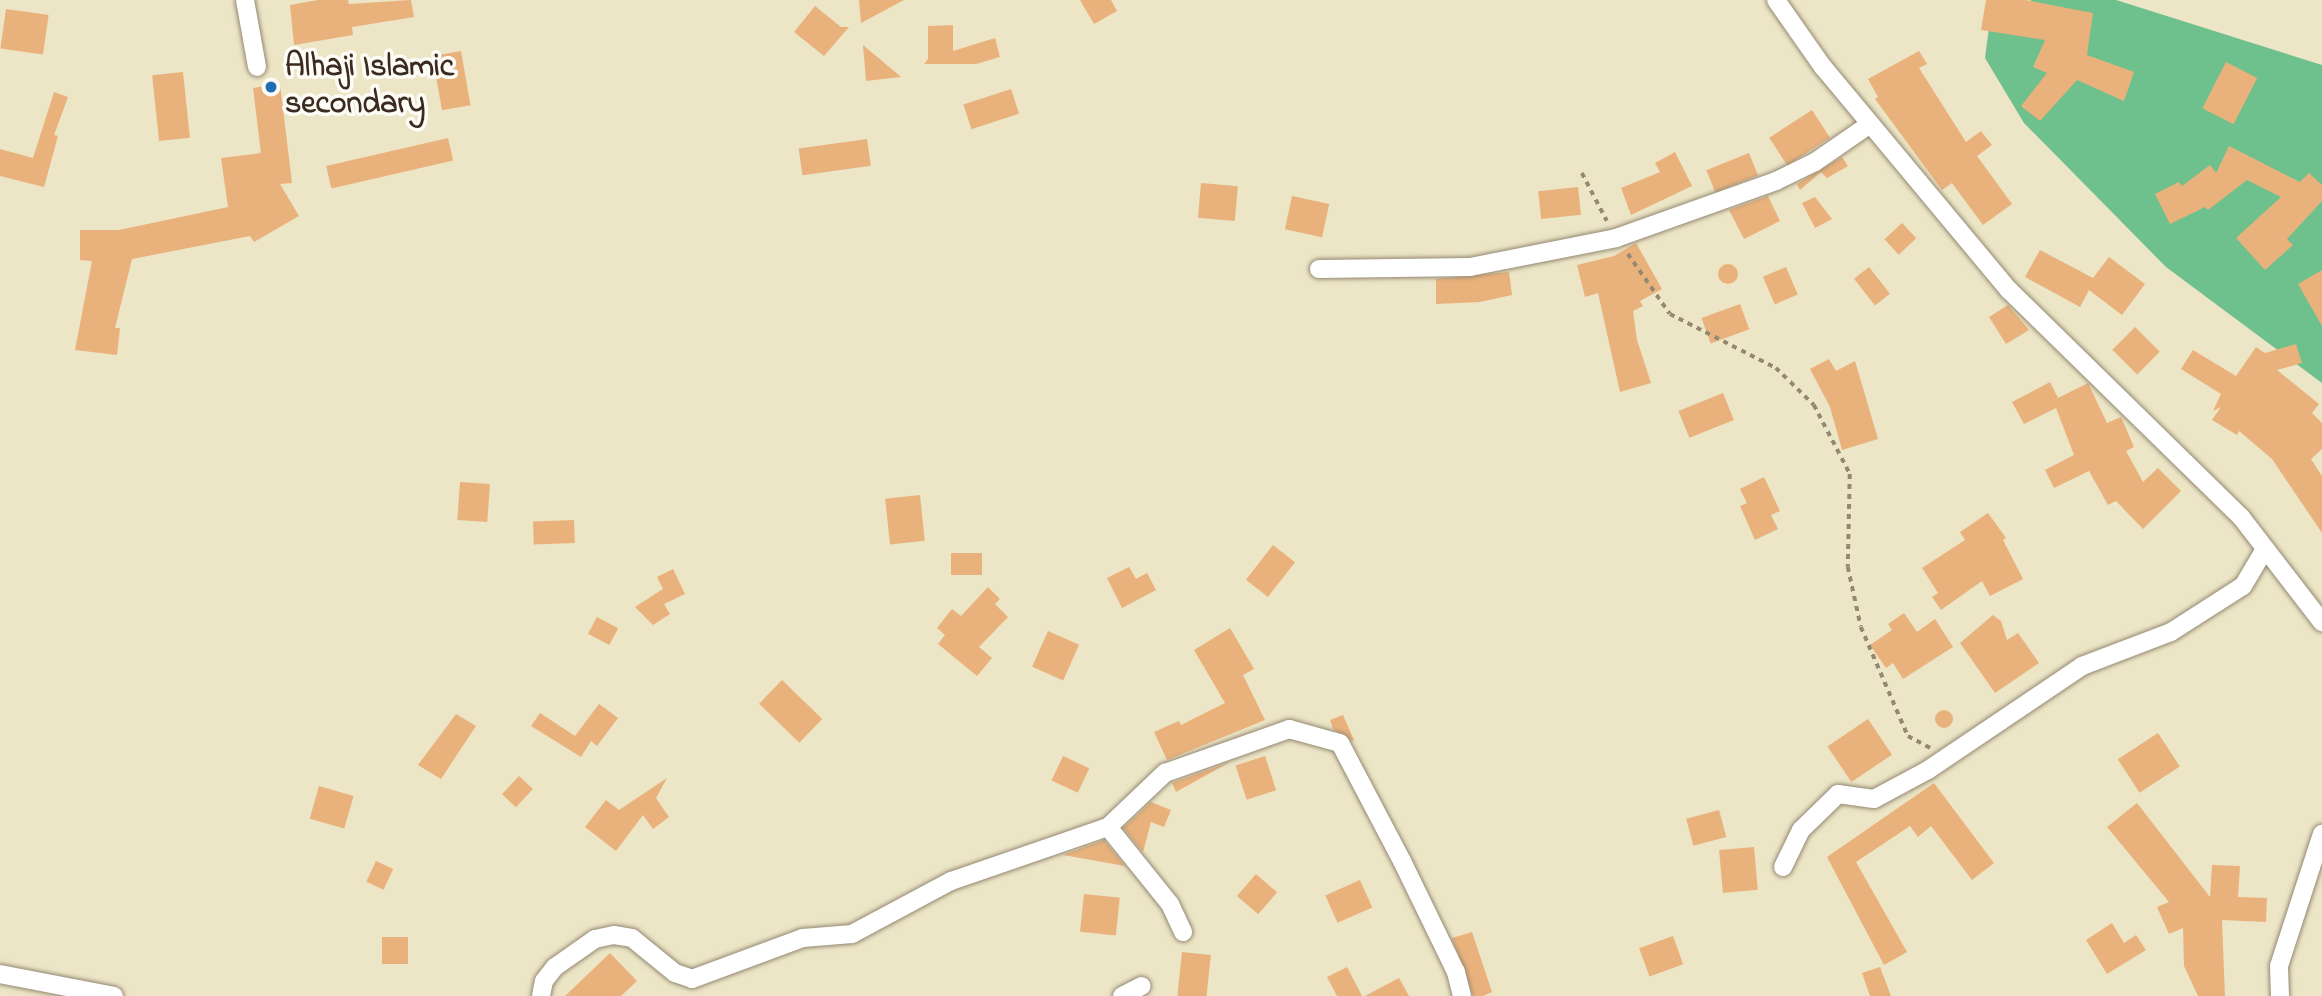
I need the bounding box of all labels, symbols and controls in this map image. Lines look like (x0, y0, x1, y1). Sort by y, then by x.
place label: Alhaji Islamic secondary (285, 50, 454, 125)
marker: Alhaji Islamic secondary (263, 79, 279, 95)

